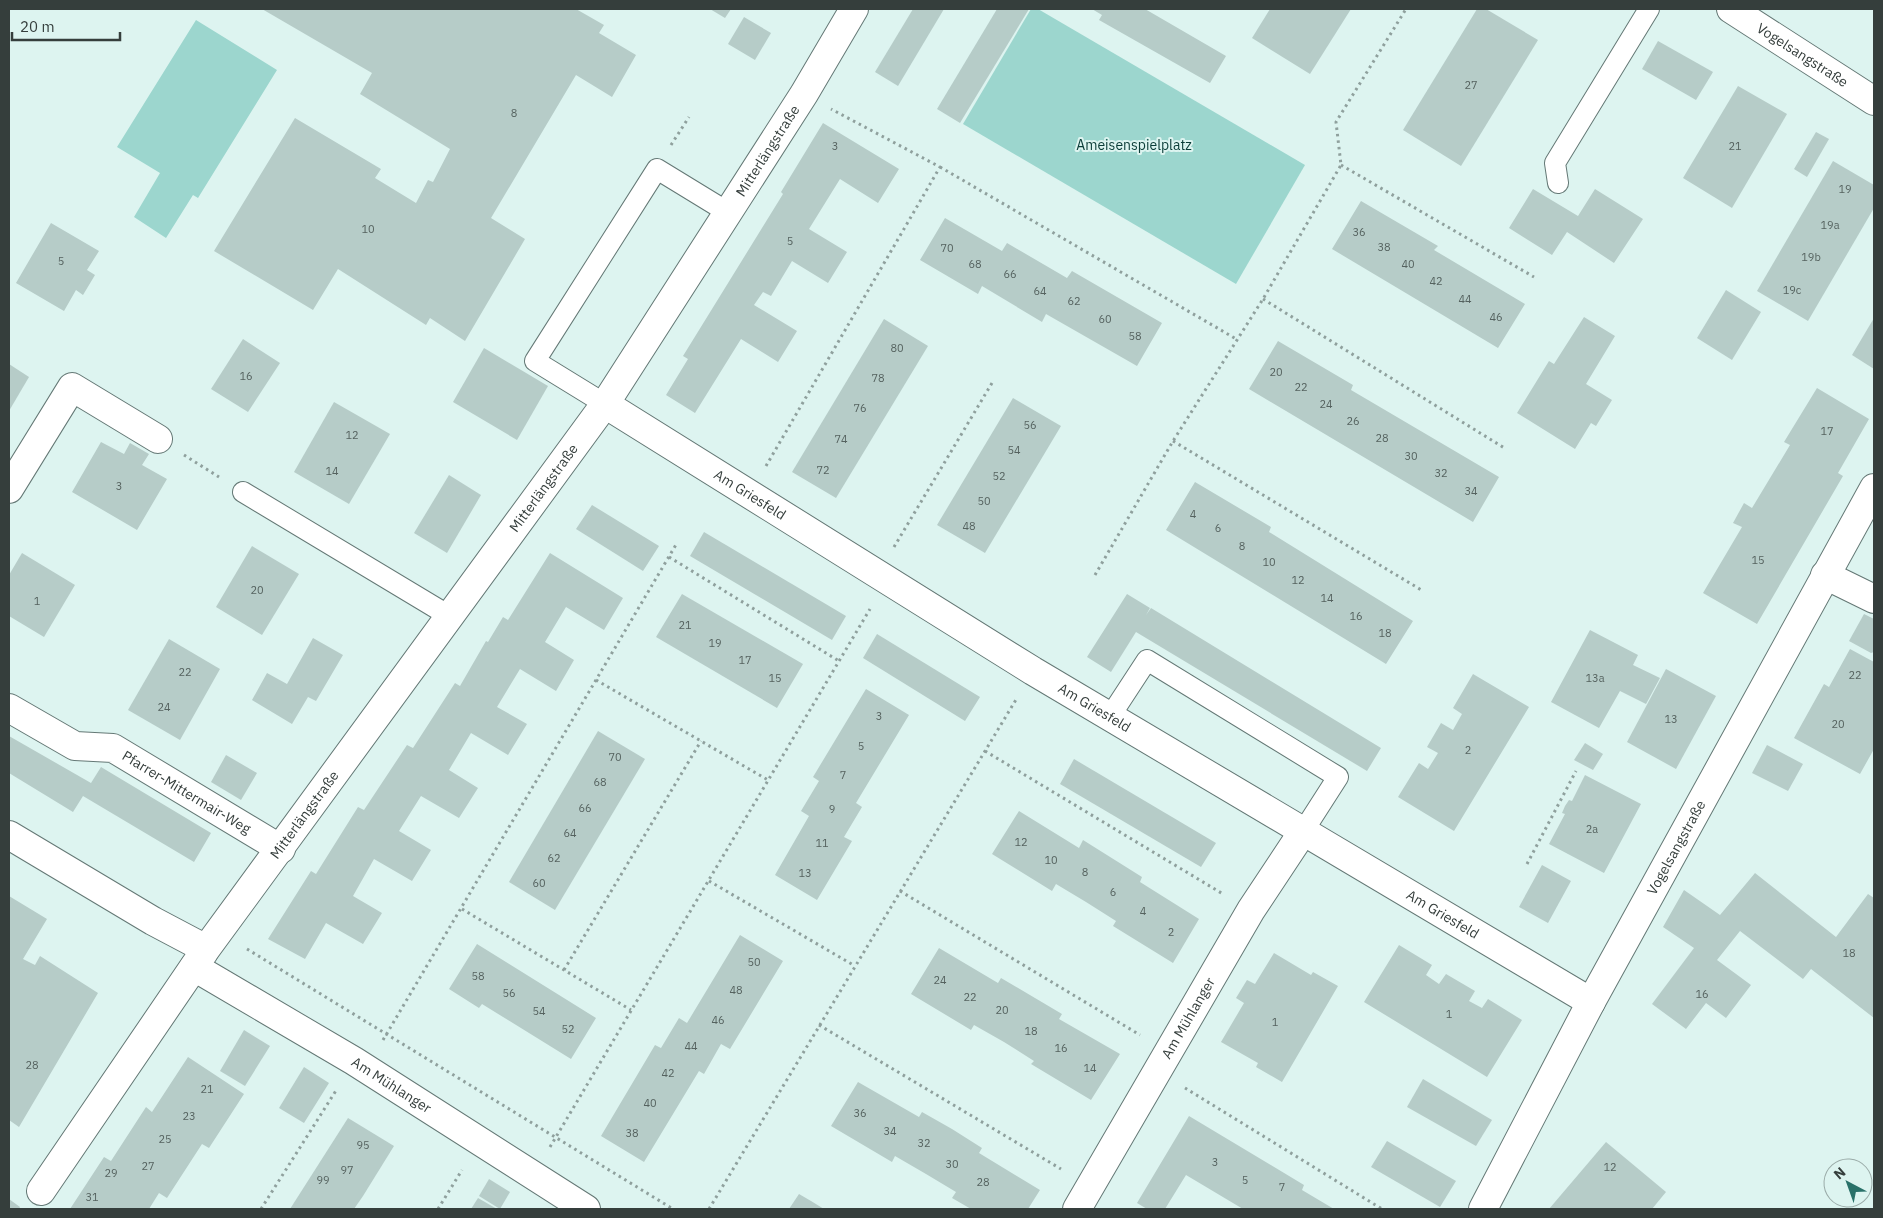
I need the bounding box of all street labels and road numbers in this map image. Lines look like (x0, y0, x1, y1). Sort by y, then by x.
street label: Vogelsangstraße (1753, 19, 1852, 91)
street label: Mitterlängstraße (732, 102, 804, 200)
street label: Mitterlängstraße (505, 440, 582, 536)
street label: Am Griesfeld (711, 465, 789, 524)
street label: Am Griesfeld (1055, 679, 1134, 736)
street label: Pfarrer-Mittermair-Weg (119, 747, 255, 838)
street label: Mitterlängstraße (266, 767, 343, 862)
street label: Vogelsangstraße (1643, 797, 1710, 898)
street label: Am Griesfeld (1403, 886, 1482, 943)
street label: Am Mühlanger (1157, 974, 1219, 1062)
street label: Am Mühlanger (348, 1053, 435, 1117)

